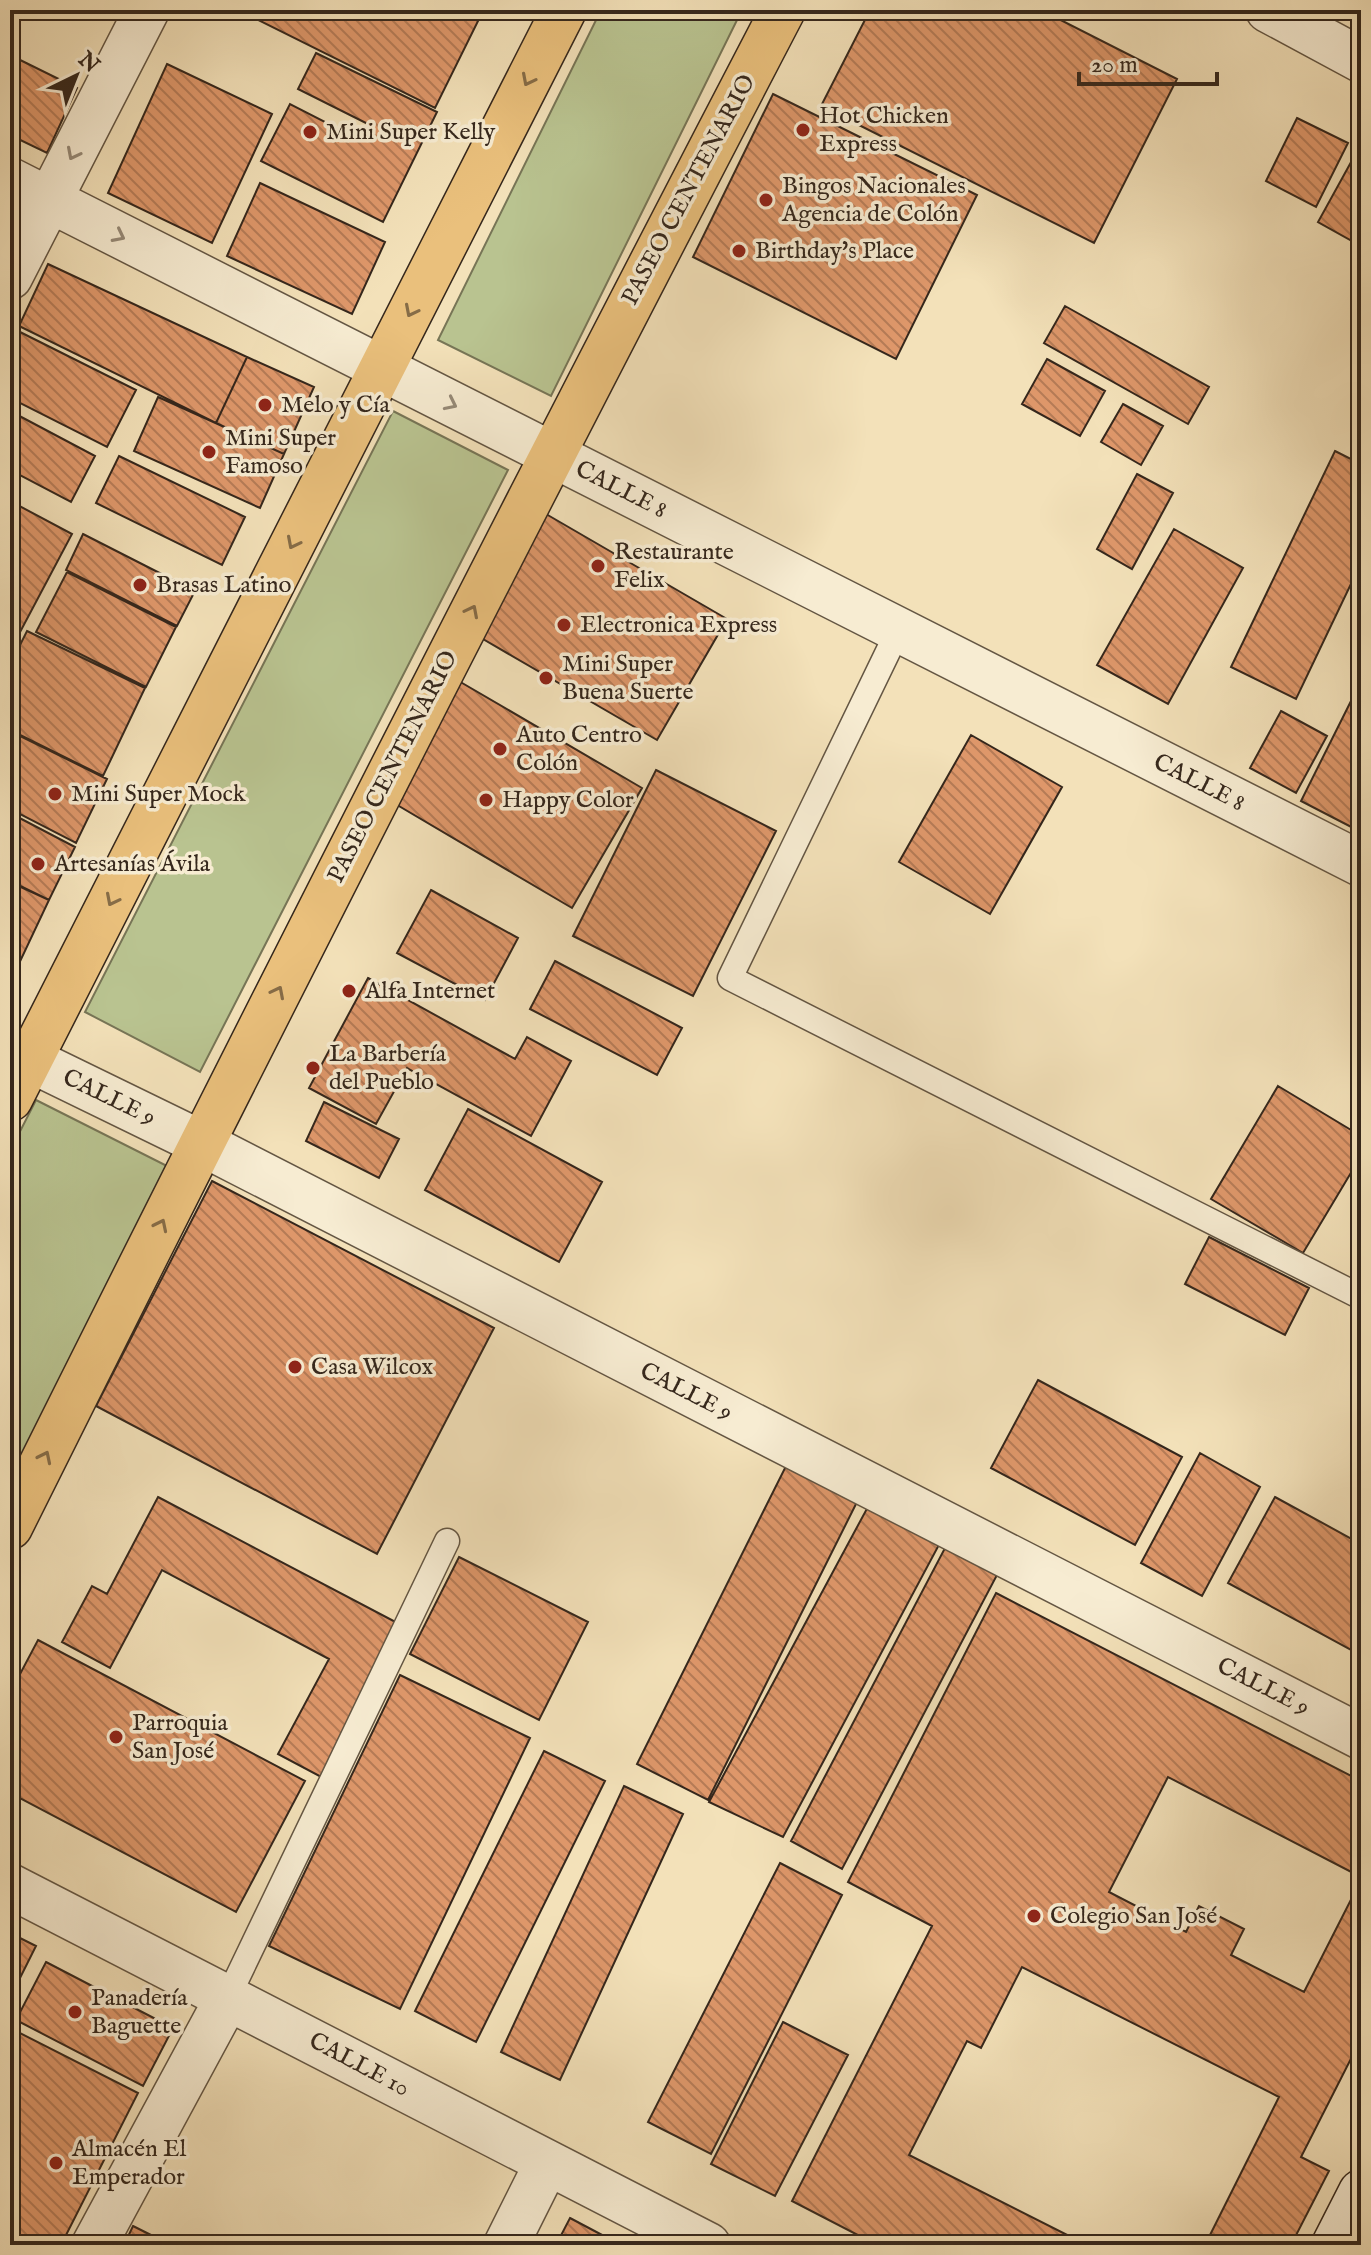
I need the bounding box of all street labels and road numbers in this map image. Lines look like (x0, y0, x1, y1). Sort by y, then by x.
street label: PASEO CENTENARIO (615, 69, 763, 311)
street label: CALLE 8 (570, 454, 672, 526)
street label: PASEO CENTENARIO (321, 646, 465, 888)
street label: CALLE 8 (1148, 747, 1250, 819)
street label: CALLE 9 (57, 1062, 161, 1134)
street label: CALLE 9 (635, 1356, 737, 1428)
street label: CALLE 9 (1212, 1651, 1314, 1723)
street label: CALLE 10 (303, 2026, 415, 2104)

